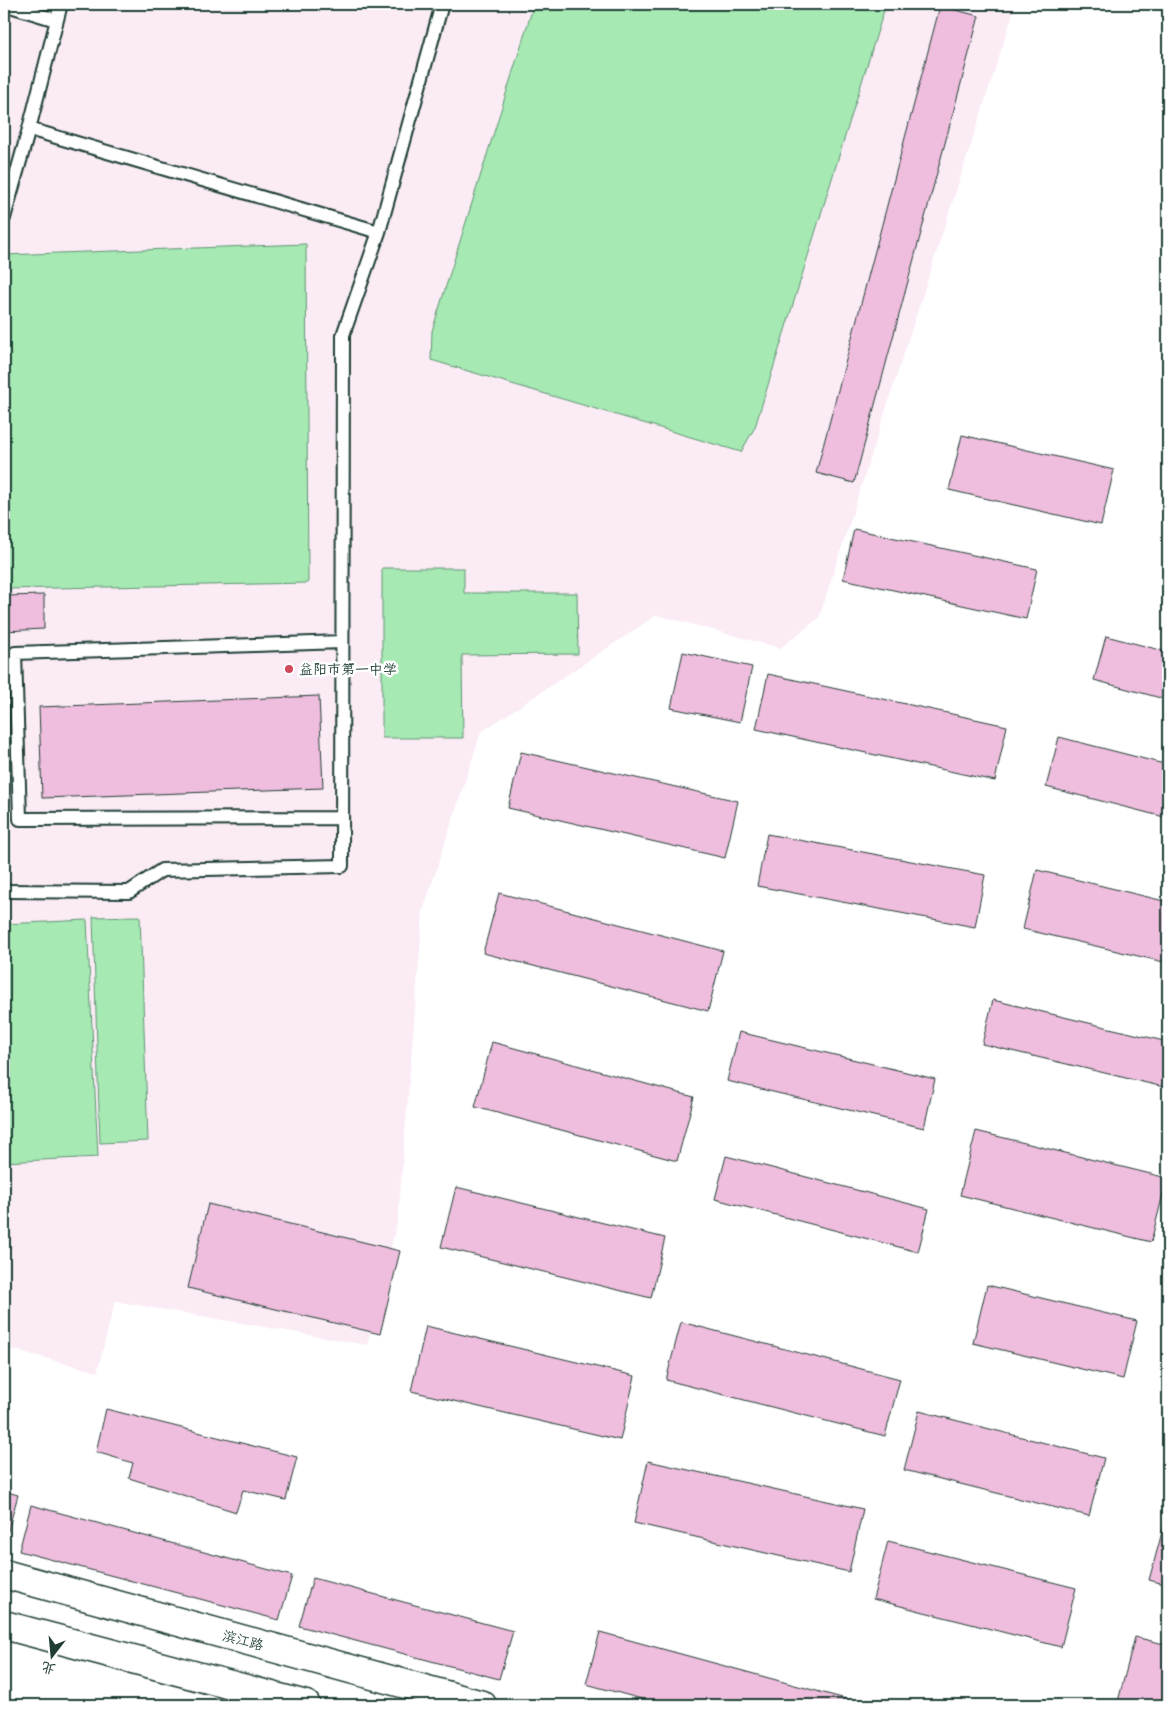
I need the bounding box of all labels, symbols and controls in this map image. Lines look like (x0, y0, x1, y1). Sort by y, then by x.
place label: 益阳市第一中学 (299, 659, 397, 678)
marker: 益阳市第一中学 (283, 663, 295, 675)
street label: 滨江路 (220, 1625, 266, 1654)
north arrow (28, 1632, 78, 1682)
text: 北 (39, 1658, 58, 1680)

